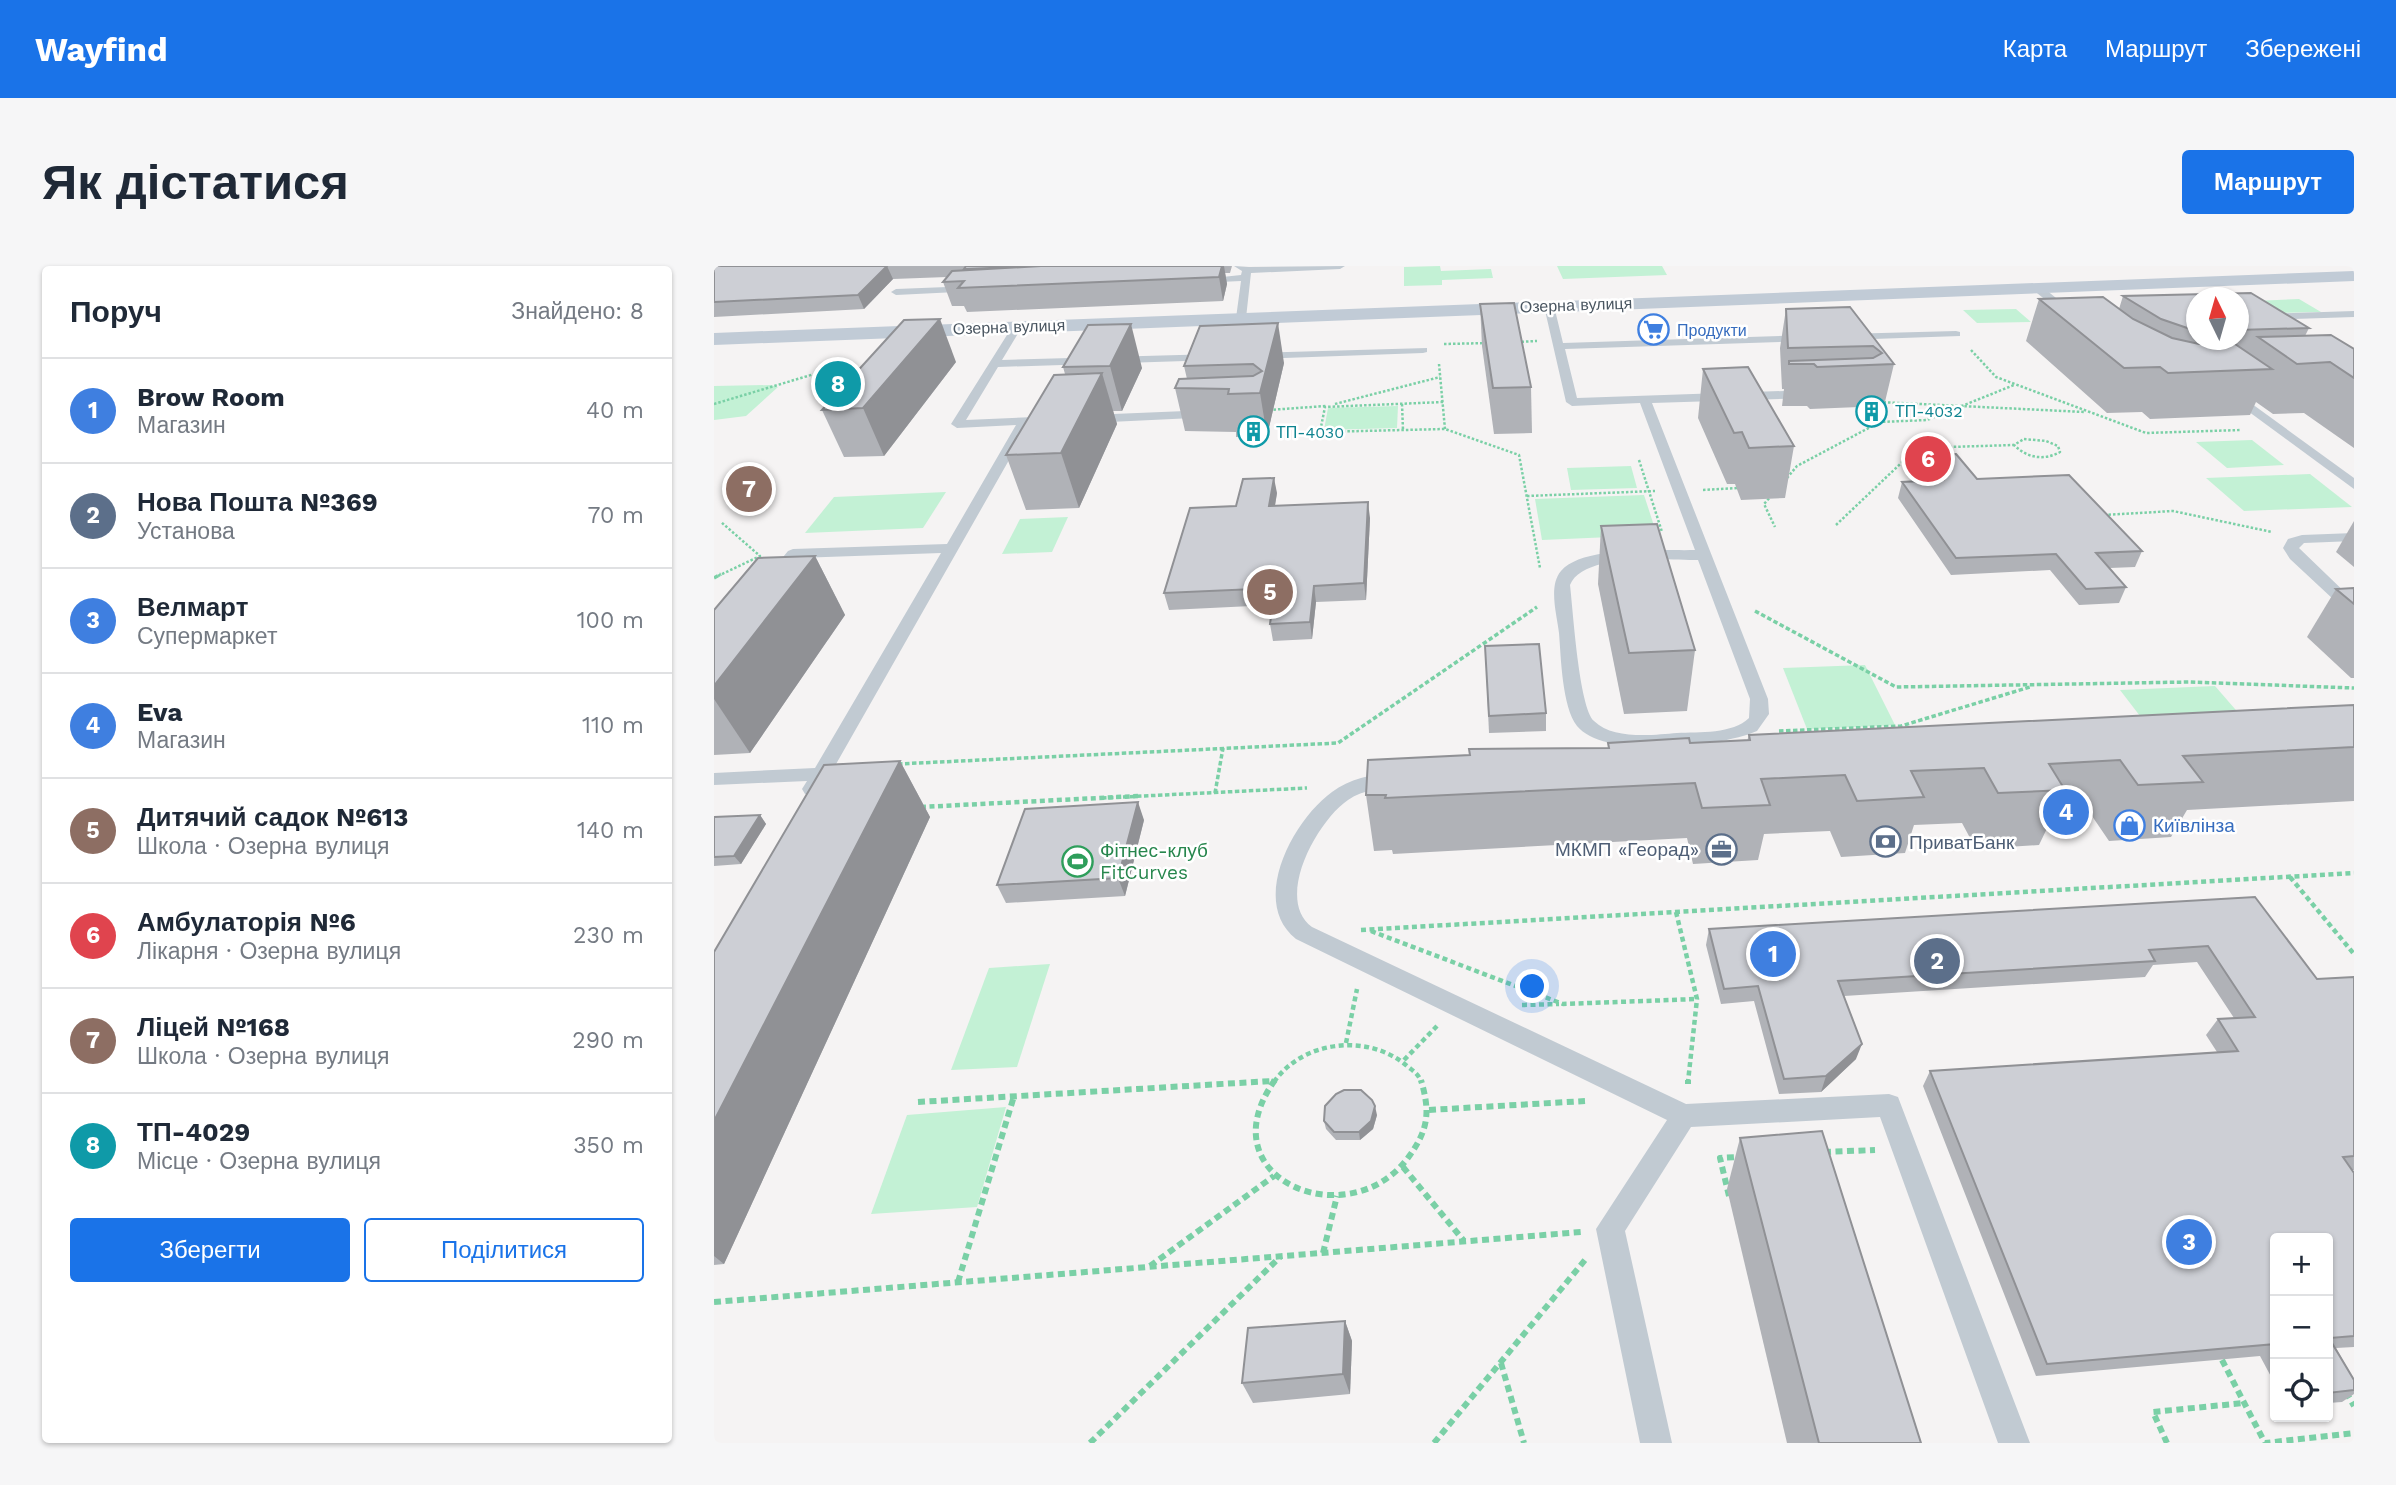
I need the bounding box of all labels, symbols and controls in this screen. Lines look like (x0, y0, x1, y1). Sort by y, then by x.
text: Wayfind (35, 30, 168, 69)
text: Карта (2003, 35, 2067, 63)
text: Маршрут (2105, 35, 2207, 63)
text: Збережені (2245, 35, 2361, 63)
button: Маршрут (2182, 150, 2354, 214)
text: Як дістатися (42, 153, 349, 211)
north arrow (2186, 287, 2249, 350)
text: Поруч (70, 294, 162, 329)
street label: Озерна вулиця (1519, 294, 1633, 316)
text: Знайдено: 8 (511, 298, 644, 325)
supermarket icon: Продукти (1637, 313, 1671, 347)
street label: Озерна вулиця (952, 316, 1066, 338)
place label: Продукти (1677, 321, 1747, 340)
pin: 8 (815, 358, 861, 410)
text: Brow Room (137, 382, 285, 412)
building icon: ТП-4032 (1855, 394, 1889, 428)
text: 1 (88, 397, 98, 424)
text: 40 m (586, 397, 644, 424)
place label: ТП-4032 (1895, 402, 1963, 421)
text: Магазин (137, 412, 226, 439)
building icon: ТП-4030 (1236, 415, 1270, 449)
place label: ТП-4030 (1276, 423, 1344, 442)
pin: 6 (1905, 433, 1951, 485)
pin: 7 (726, 463, 772, 515)
text: Нова Пошта №369 (137, 487, 378, 517)
text: 2 (86, 502, 100, 529)
text: 70 m (587, 502, 644, 529)
text: Установа (137, 518, 235, 545)
pin: 5 (1247, 566, 1293, 618)
text: Велмарт (137, 592, 248, 622)
text: 3 (86, 607, 100, 634)
text: 100 m (577, 607, 644, 634)
text: Супермаркет (137, 623, 277, 650)
text: Eva (137, 697, 182, 727)
text: 4 (86, 712, 100, 739)
text: 110 m (582, 712, 644, 739)
text: Магазин (137, 727, 226, 754)
pin: 4 (2043, 786, 2089, 838)
text: Дитячий садок №613 (137, 802, 408, 832)
shop icon: Київлінза (2113, 808, 2147, 842)
place label: Київлінза (2153, 814, 2235, 837)
text: 5 (86, 817, 100, 844)
text: 140 m (577, 817, 644, 844)
bank icon: ПриватБанк (1869, 825, 1903, 859)
place label: ПриватБанк (1909, 831, 2015, 854)
office icon: МКМП «Георад» (1705, 832, 1739, 866)
text: Школа · Озерна вулиця (137, 833, 389, 860)
place label: МКМП «Георад» (1555, 838, 1699, 861)
place label: Фітнес-клуб FitCurves (1100, 839, 1208, 884)
sports icon: Фітнес-клуб FitCurves (1060, 844, 1094, 878)
text: Амбулаторія №6 (137, 907, 356, 937)
text: 6 (86, 922, 100, 949)
text: 230 m (573, 922, 644, 949)
pin: 1 (1750, 928, 1796, 980)
pin: 2 (1914, 935, 1960, 987)
text: Лікарня · Озерна вулиця (137, 938, 401, 965)
your location (1515, 969, 1549, 1003)
text: Ліцей №168 (137, 1012, 290, 1042)
text: 7 (86, 1027, 100, 1054)
text: 290 m (572, 1027, 644, 1054)
text: Школа · Озерна вулиця (137, 1043, 389, 1070)
text: ТП-4029 (137, 1117, 250, 1147)
text: 8 (86, 1132, 100, 1159)
text: 350 m (573, 1132, 644, 1159)
text: Місце · Озерна вулиця (137, 1148, 381, 1175)
pin: 3 (2166, 1216, 2212, 1268)
button: Зберегти (70, 1218, 350, 1282)
button: Поділитися (364, 1218, 644, 1282)
map controls (2270, 1233, 2333, 1422)
button: + (2270, 1233, 2333, 1296)
button: − (2270, 1296, 2333, 1359)
button: locate (2270, 1359, 2333, 1422)

